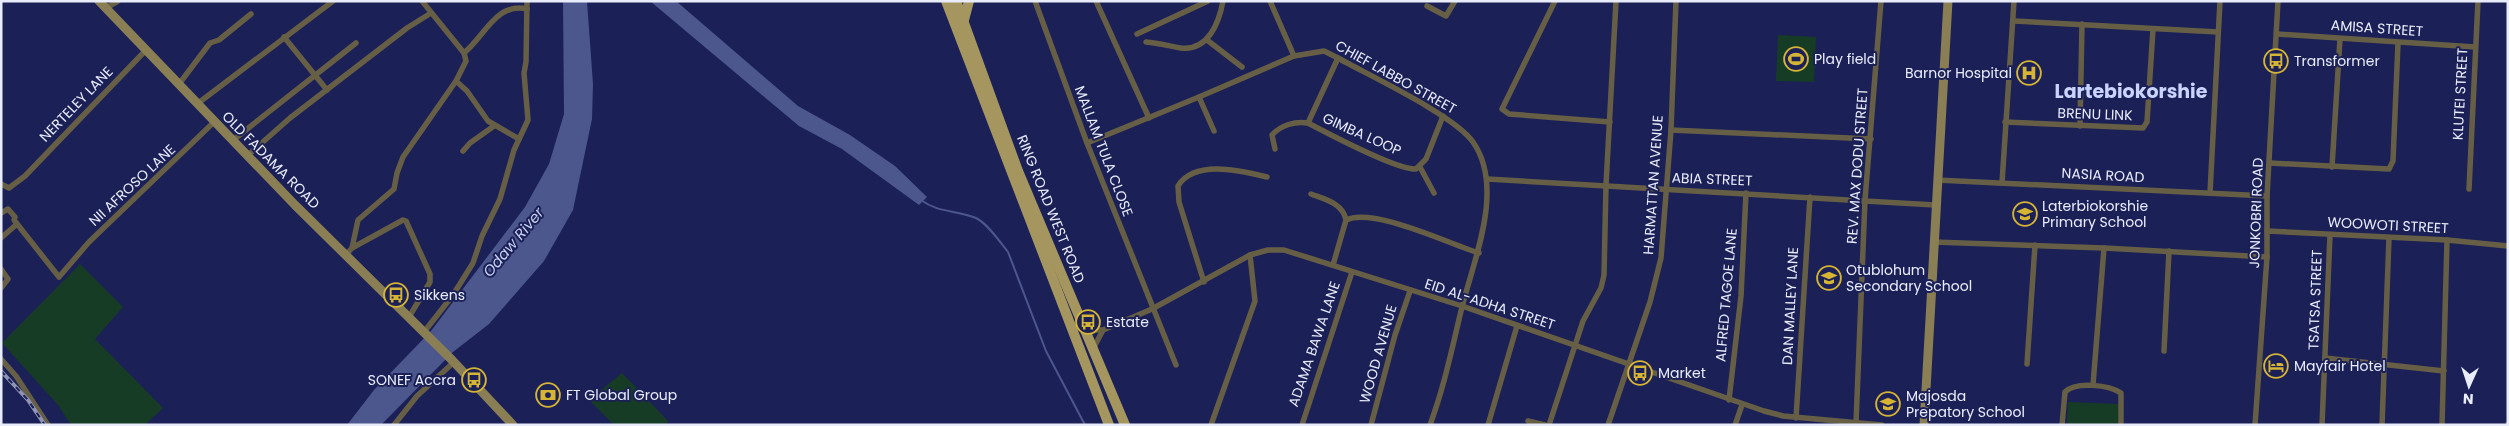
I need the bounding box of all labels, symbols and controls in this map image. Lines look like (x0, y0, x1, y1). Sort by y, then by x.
street label: AMISA STREET (2330, 15, 2424, 41)
street label: CHIEF LABBO STREET (1332, 35, 1460, 119)
sports icon: Play field (1783, 46, 1809, 72)
street label: KLUTEI STREET (2448, 47, 2472, 140)
bus stop icon: Transformer (2263, 48, 2289, 74)
place label: Play field (1814, 49, 1876, 69)
place label: Transformer (2294, 51, 2380, 71)
hospital icon: Barnor Hospital (2016, 60, 2042, 86)
street label: NERTELEY LANE (35, 62, 117, 146)
place label: Barnor Hospital (1905, 63, 2012, 83)
district label: Lartebiokorshie (2055, 78, 2208, 105)
street label: MALLAM TULA CLOSE (1070, 83, 1138, 219)
street label: REV. MAX DODU STREET (1842, 87, 1872, 245)
street label: BRENU LINK (2057, 103, 2133, 125)
street label: OLD FADAMA ROAD (218, 107, 324, 213)
street label: GIMBA LOOP (1319, 108, 1405, 160)
street label: HARMATTAN AVENUE (1638, 115, 1668, 255)
street label: RING ROAD WEST ROAD (1012, 132, 1090, 286)
street label: NII AFROSO LANE (84, 140, 180, 230)
street label: JONKOBRI ROAD (2244, 157, 2268, 269)
street label: NASIA ROAD (2061, 163, 2145, 187)
street label: ABIA STREET (1671, 168, 1753, 190)
place label: Laterbiokorshie Primary School (2042, 196, 2148, 232)
school or university icon: Laterbiokorshie Primary School (2012, 201, 2038, 227)
water label: Odaw River (478, 202, 549, 281)
street label: WOOWOTI STREET (2327, 212, 2450, 238)
street label: ALFRED TAGOE LANE (1710, 227, 1742, 363)
street label: DAN MALLEY LANE (1777, 247, 1803, 365)
street label: TSATSA STREET (2303, 249, 2327, 351)
place label: Otublohum Secondary School (1846, 260, 1972, 296)
school or university icon: Otublohum Secondary School (1816, 265, 1842, 291)
street label: EID AL-ADHA STREET (1422, 273, 1558, 335)
street label: ADAMA BAWA LANE (1283, 279, 1345, 409)
bus stop icon: Sikkens (383, 282, 409, 308)
place label: Sikkens (414, 285, 465, 305)
street label: WOOD AVENUE (1354, 302, 1402, 406)
bus stop icon: Estate (1075, 309, 1101, 335)
place label: Estate (1106, 312, 1149, 332)
hotel icon: Mayfair Hotel (2263, 353, 2289, 379)
place label: Mayfair Hotel (2294, 356, 2386, 376)
bus stop icon: Market (1627, 360, 1653, 386)
north arrow (2444, 361, 2494, 411)
place label: Market (1658, 363, 1706, 383)
bus stop icon: SONEF Accra (461, 367, 487, 393)
place label: SONEF Accra (368, 370, 456, 390)
bank icon: FT Global Group (535, 382, 561, 408)
place label: FT Global Group (566, 385, 677, 405)
place label: Majosda Prepatory School (1906, 386, 2025, 422)
text: N (2463, 389, 2474, 409)
school or university icon: Majosda Prepatory School (1875, 391, 1901, 417)

